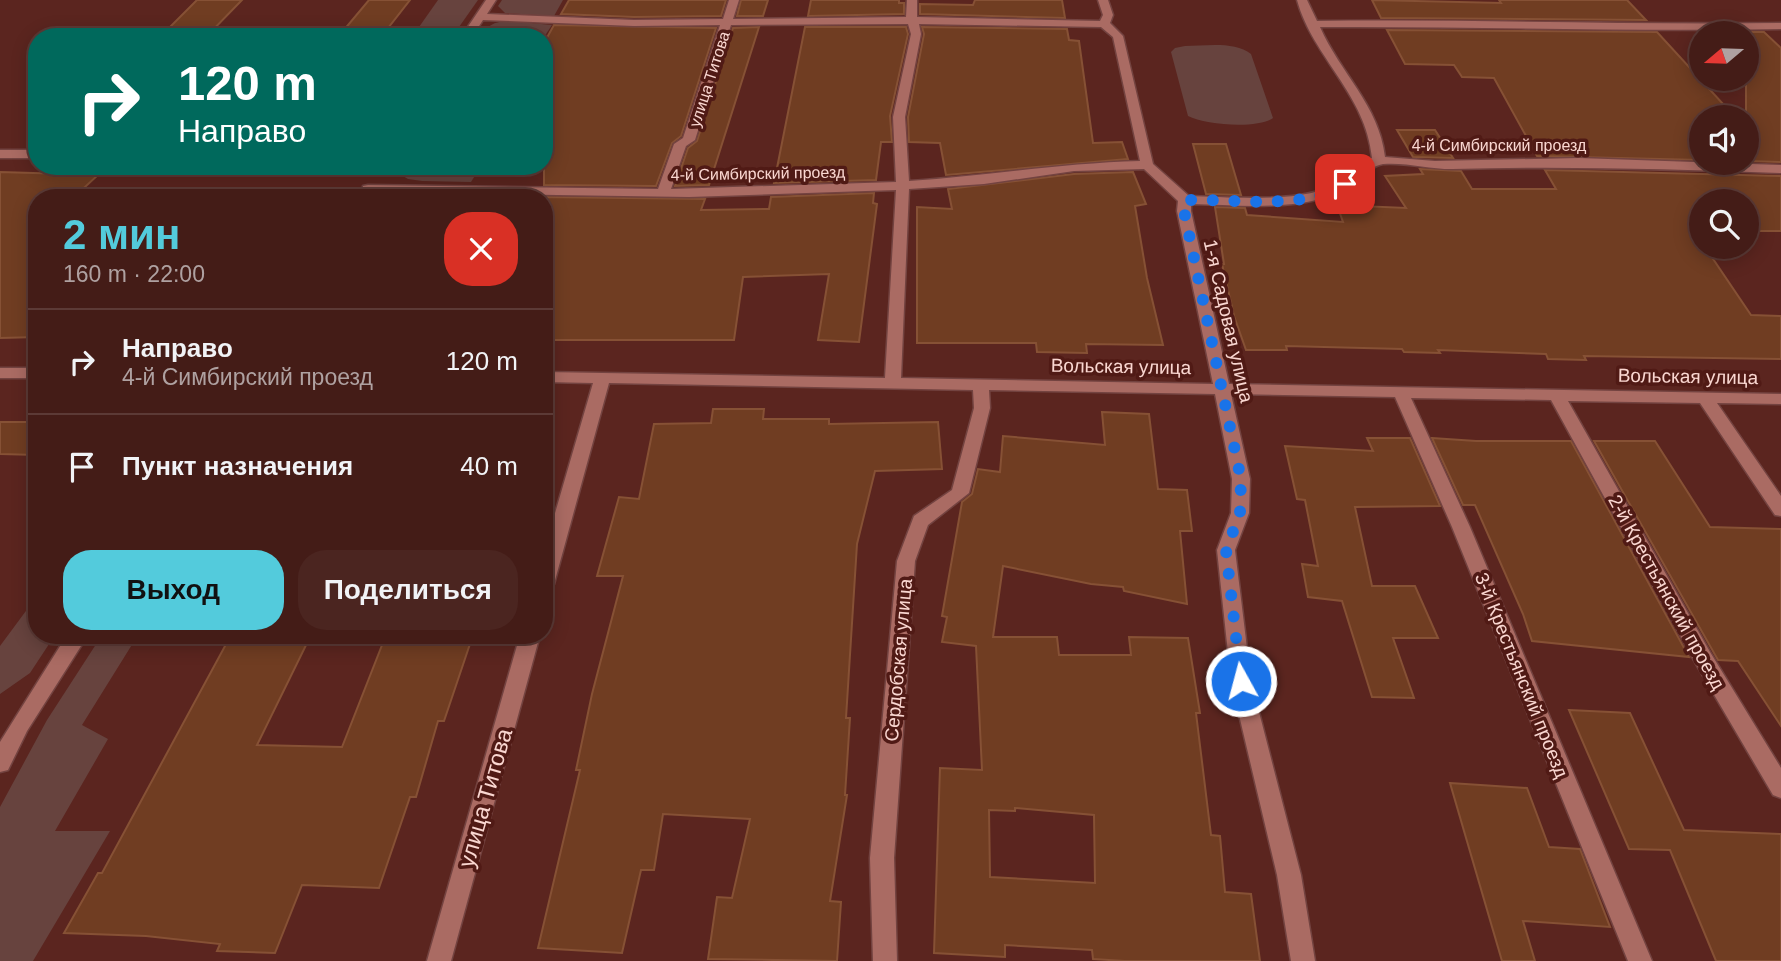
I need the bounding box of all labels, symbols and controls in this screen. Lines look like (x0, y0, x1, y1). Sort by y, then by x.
north arrow (1689, 21, 1759, 91)
map controls (1689, 21, 1759, 259)
street label: улица Титова (686, 29, 733, 129)
icon: right (63, 56, 154, 147)
text: 120 m (178, 56, 317, 110)
button: sound (1689, 105, 1759, 175)
text: Направо (178, 113, 306, 149)
street label: 4-й Симбирский проезд (1412, 137, 1587, 154)
pin (1315, 154, 1375, 214)
street label: 4-й Симбирский проезд (671, 163, 846, 184)
icon: arrive (1326, 165, 1364, 203)
button: search (1689, 189, 1759, 259)
text: 2 мин (63, 211, 180, 258)
button: close (444, 212, 518, 286)
street label: 1-я Садовая улица (1200, 237, 1258, 405)
text: 160 m · 22:00 (63, 261, 205, 287)
text: Направо (122, 333, 233, 363)
icon: right (63, 343, 101, 381)
text: 120 m (446, 346, 518, 376)
street label: Вольская улица (1051, 355, 1192, 378)
text: 4-й Симбирский проезд (122, 364, 373, 390)
street label: Вольская улица (1618, 365, 1759, 388)
icon: arrive (63, 448, 101, 486)
text: Пункт назначения (122, 451, 353, 481)
text: 40 m (460, 451, 518, 481)
street label: 2-й Крестьянский проезд (1604, 491, 1729, 693)
button: Выход (63, 550, 284, 630)
button: Поделиться (298, 550, 518, 630)
street label: 3-й Крестьянский проезд (1471, 570, 1572, 781)
street label: Сердобская улица (881, 577, 916, 742)
position arrow (1204, 644, 1278, 718)
street label: улица Титова (453, 725, 517, 870)

